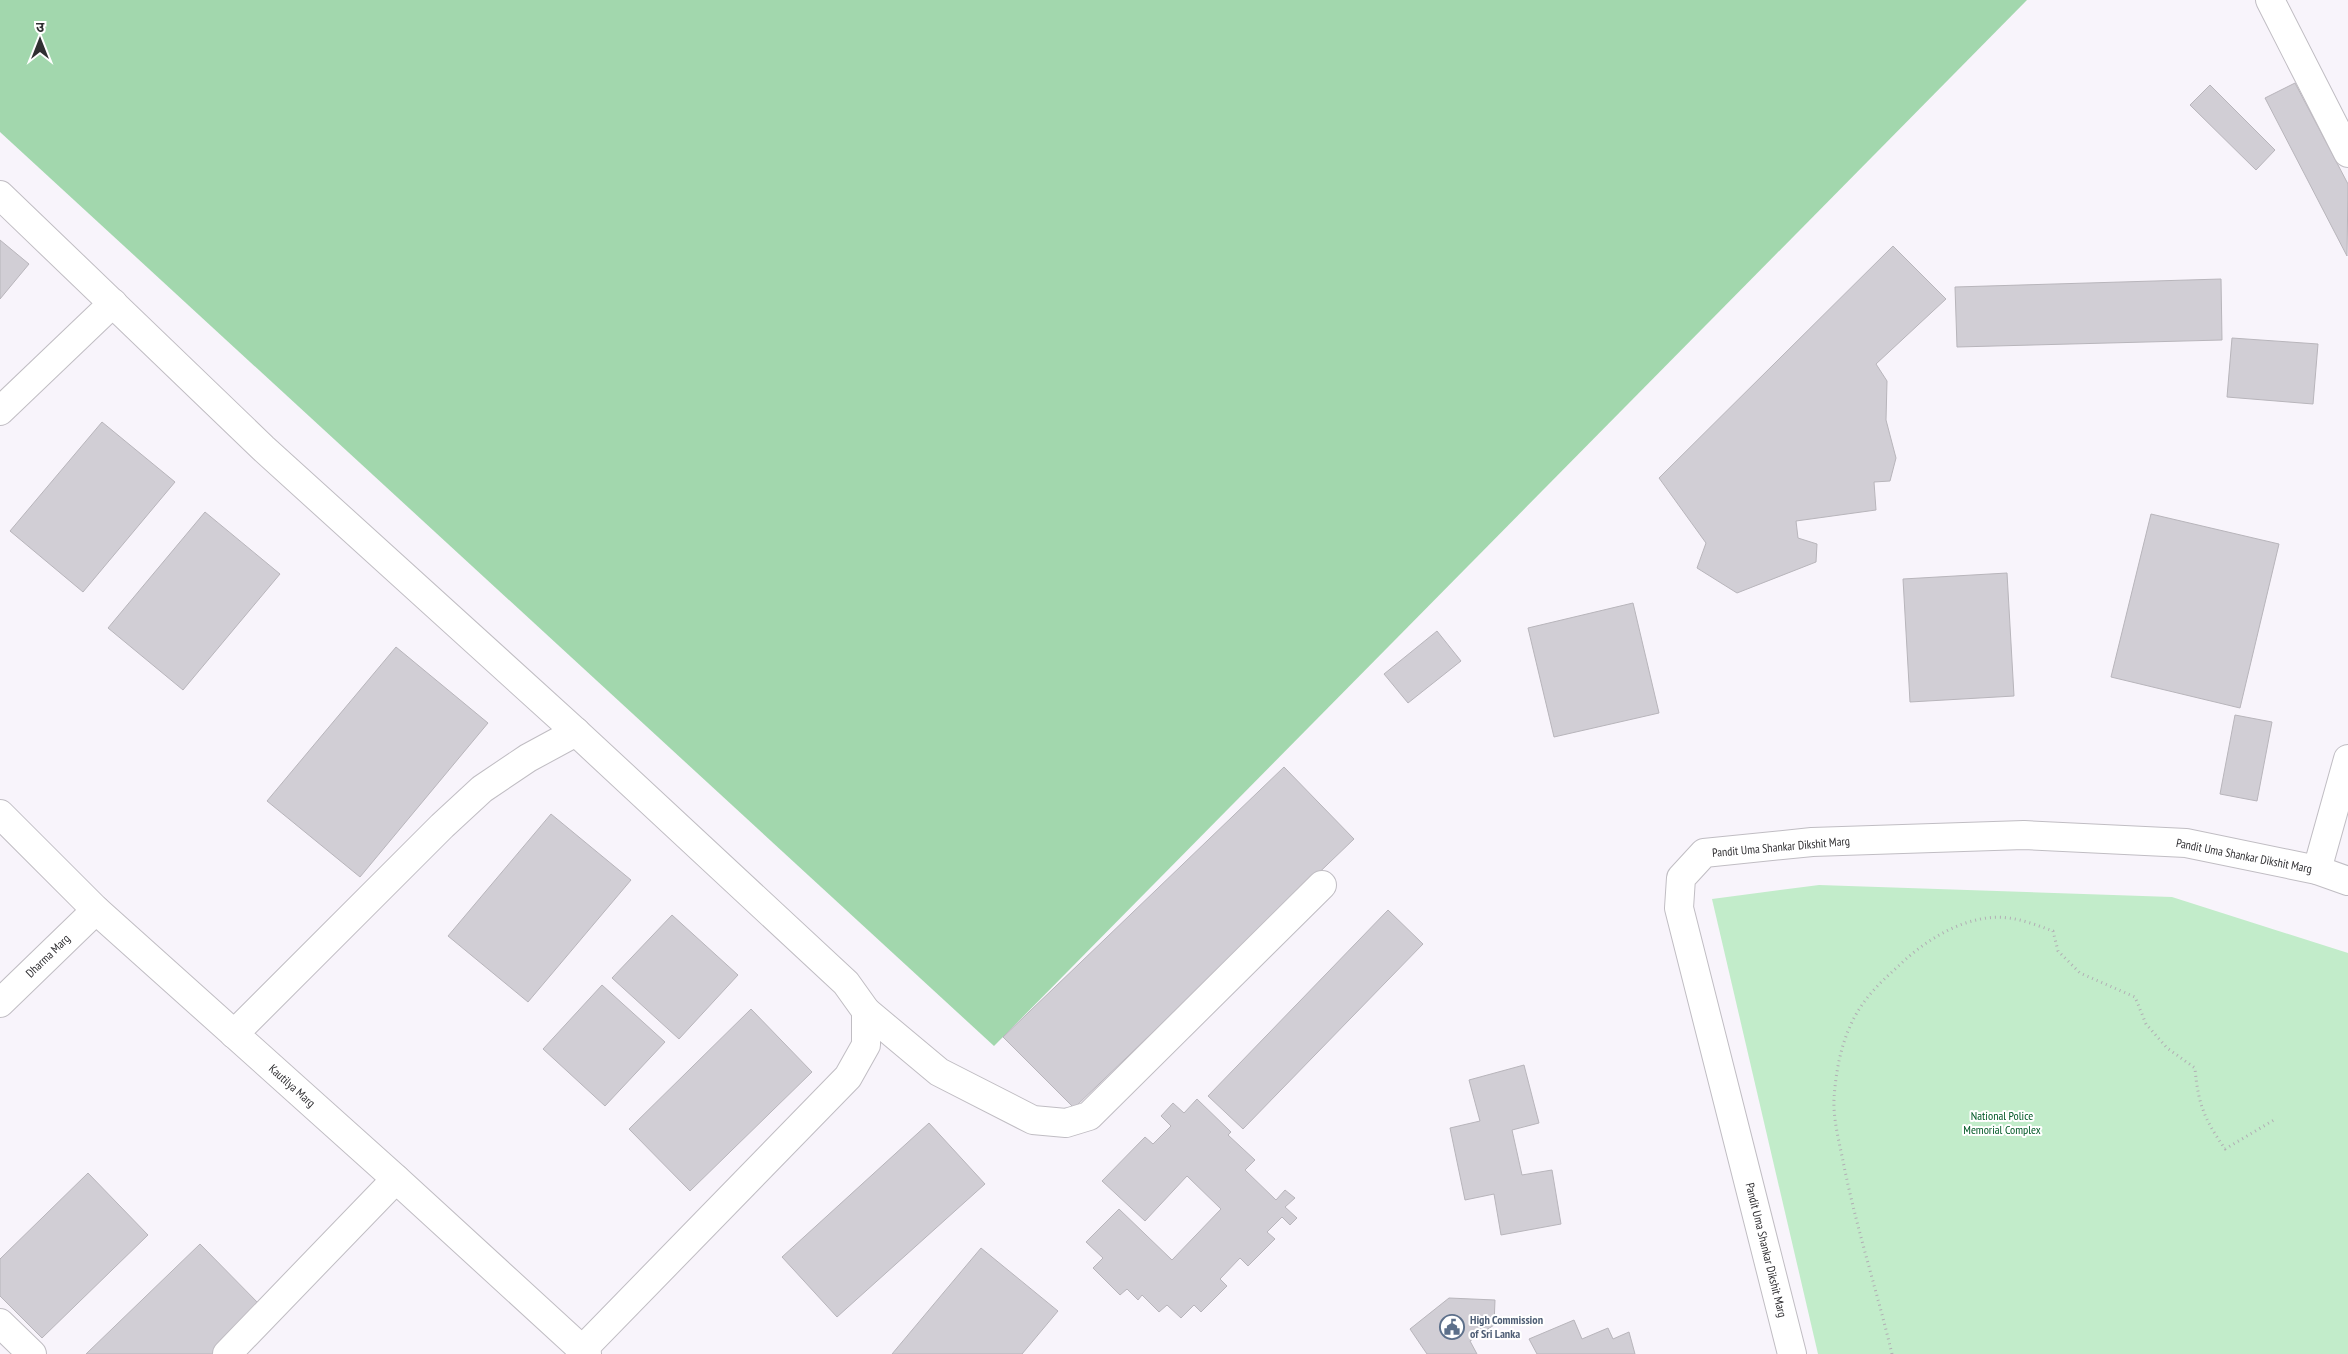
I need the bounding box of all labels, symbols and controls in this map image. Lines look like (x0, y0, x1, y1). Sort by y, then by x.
north arrow (15, 15, 65, 65)
text: उ (36, 18, 45, 36)
street label: Pandit Uma Shankar Dikshit Marg (1711, 833, 1850, 860)
street label: Pandit Uma Shankar Dikshit Marg (2175, 835, 2313, 876)
street label: Dharma Marg (22, 931, 73, 980)
street label: Kautilya Marg (266, 1061, 319, 1110)
park label: National Police Memorial Complex (1963, 1108, 2041, 1137)
street label: Pandit Uma Shankar Dikshit Marg (1742, 1181, 1790, 1319)
place label: High Commission of Sri Lanka (1470, 1312, 1543, 1341)
public building icon: High Commission of Sri Lanka (1439, 1314, 1465, 1340)

